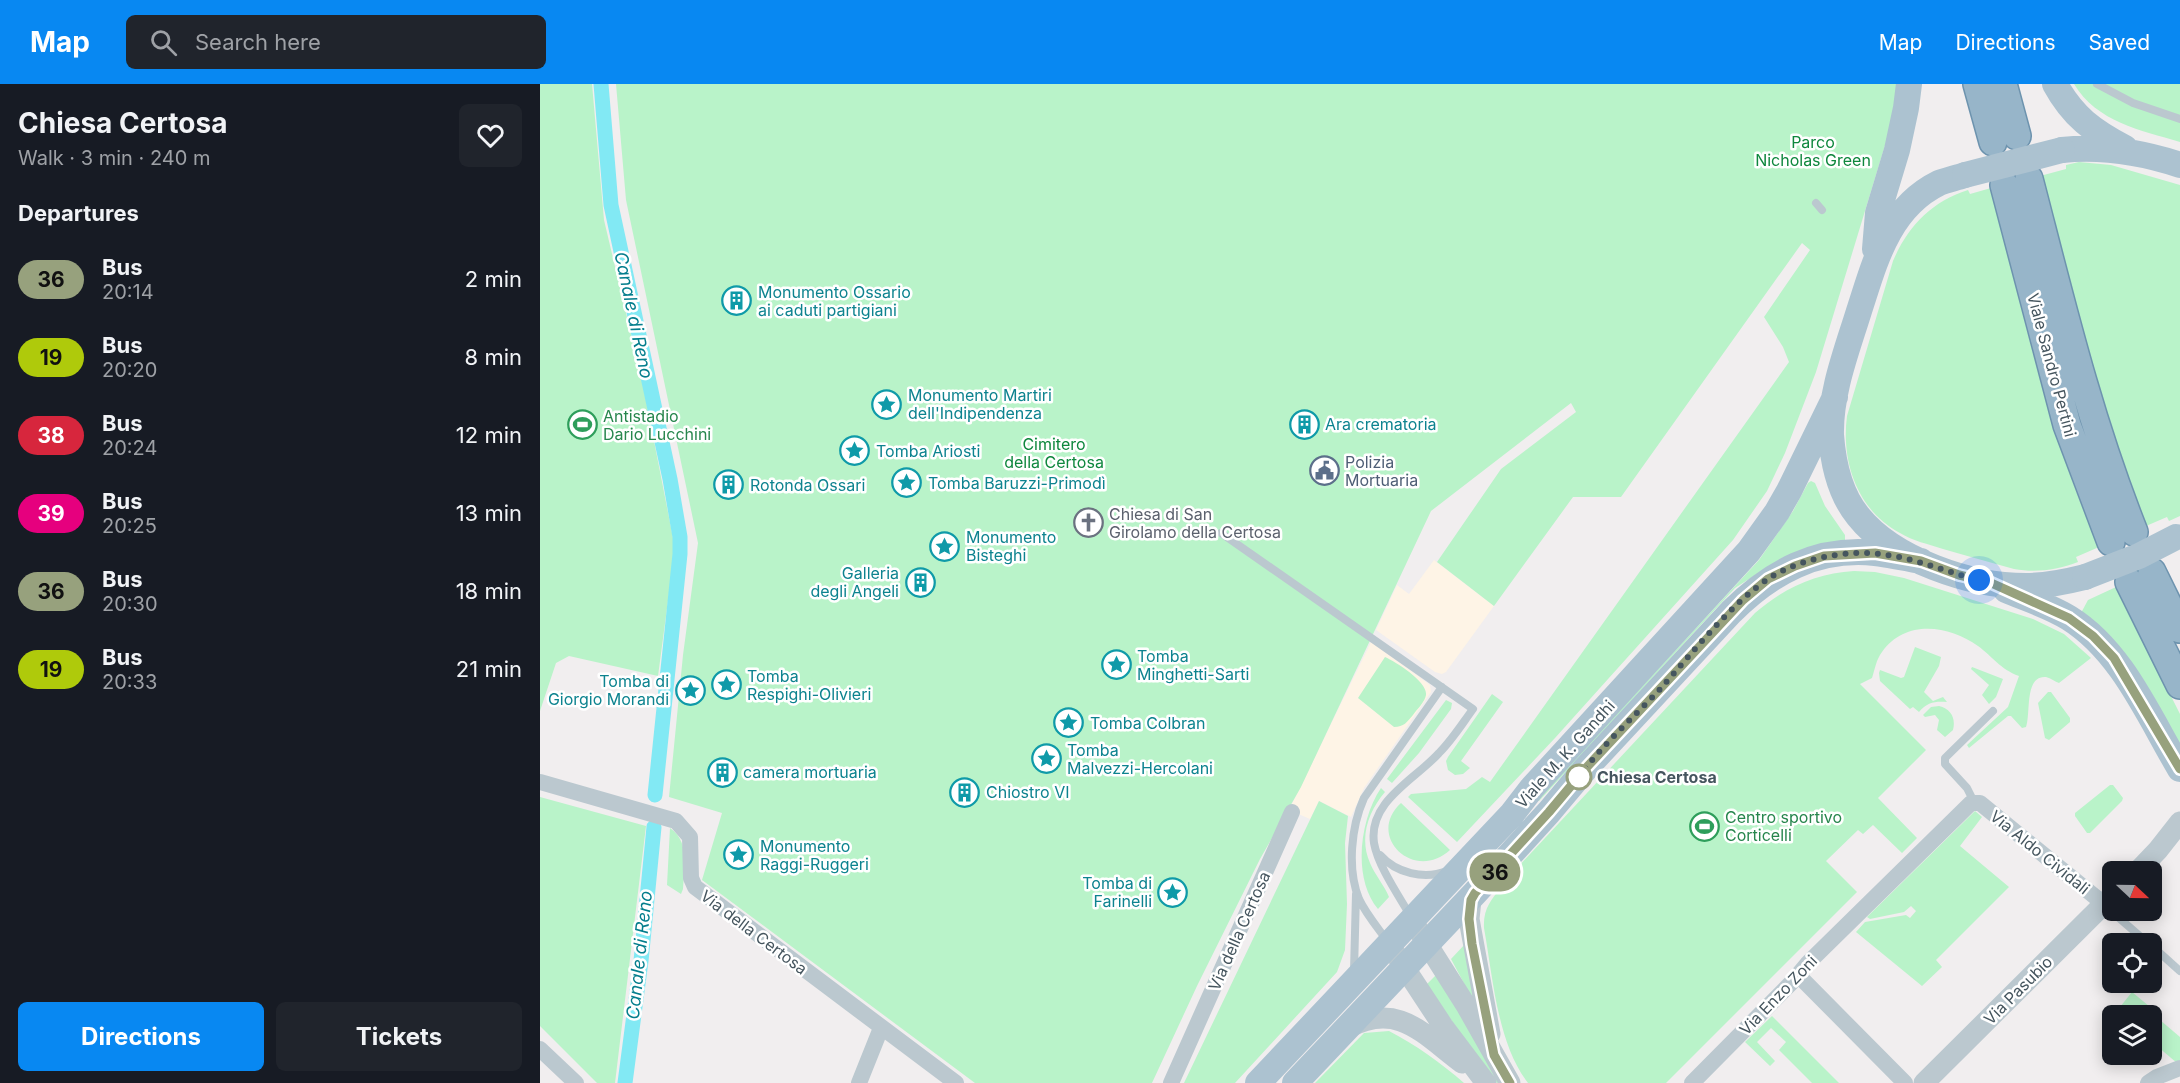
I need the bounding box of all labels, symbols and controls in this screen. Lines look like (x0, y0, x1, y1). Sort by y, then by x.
search box (126, 15, 546, 69)
text: Map (30, 25, 90, 59)
icon: search (147, 26, 180, 59)
text: Search here (195, 29, 321, 55)
text: Map (1879, 30, 1922, 55)
text: Directions (1955, 30, 2056, 55)
text: Saved (2089, 30, 2150, 55)
button: heart (459, 104, 522, 167)
text: Chiesa Certosa (18, 106, 227, 140)
park label: Parco Nicholas Green (1755, 132, 1871, 170)
text: Walk · 3 min · 240 m (18, 146, 211, 170)
text: Departures (18, 200, 139, 226)
water label: Canale di Reno (610, 250, 658, 380)
text: Bus (102, 254, 143, 280)
text: 2 min (465, 266, 522, 292)
text: 36 (37, 267, 65, 292)
text: 20:14 (102, 280, 154, 304)
place label: Monumento Ossario ai caduti partigiani (758, 282, 911, 320)
building icon: Monumento Ossario ai caduti partigiani (721, 285, 753, 317)
street label: Viale Sandro Pertini (2023, 291, 2081, 439)
text: Bus (102, 332, 143, 358)
text: 8 min (465, 344, 522, 370)
text: 19 (40, 345, 62, 370)
text: 20:20 (102, 358, 157, 382)
place label: Monumento Martiri dell'Indipendenza (908, 385, 1052, 423)
place icon: Monumento Martiri dell'Indipendenza (871, 388, 903, 420)
place label: Antistadio Dario Lucchini (603, 406, 711, 444)
building icon: Ara crematoria (1288, 408, 1320, 440)
sports icon: Antistadio Dario Lucchini (566, 409, 598, 441)
text: Bus (102, 410, 143, 436)
place label: Ara crematoria (1325, 414, 1437, 434)
text: 12 min (456, 422, 522, 448)
text: 38 (37, 423, 65, 448)
park label: Cimitero della Certosa (1004, 434, 1104, 472)
place icon: Tomba Ariosti (839, 435, 871, 467)
text: 20:24 (102, 436, 157, 460)
place label: Tomba Ariosti (876, 441, 980, 461)
place label: Polizia Mortuaria (1345, 452, 1418, 490)
public building icon: Polizia Mortuaria (1308, 455, 1340, 487)
place icon: Tomba Baruzzi-Primodì (891, 467, 923, 499)
building icon: Rotonda Ossari (713, 469, 745, 501)
place label: Tomba Baruzzi-Primodì (928, 473, 1106, 493)
place label: Rotonda Ossari (750, 475, 865, 495)
text: Bus (102, 488, 143, 514)
text: 13 min (456, 500, 522, 526)
text: 39 (37, 501, 65, 526)
place label: Chiesa di San Girolamo della Certosa (1109, 504, 1281, 542)
church icon: Chiesa di San Girolamo della Certosa (1072, 507, 1104, 539)
text: 20:25 (102, 514, 157, 538)
place label: Monumento Bisteghi (966, 527, 1056, 565)
place icon: Monumento Bisteghi (929, 530, 961, 562)
place label: Galleria degli Angeli (810, 563, 899, 601)
your location (1964, 565, 1994, 595)
text: Bus (102, 566, 143, 592)
building icon: Galleria degli Angeli (904, 566, 936, 598)
text: 18 min (456, 578, 522, 604)
text: 36 (37, 579, 65, 604)
text: 20:30 (102, 592, 158, 616)
text: Bus (102, 644, 143, 670)
place label: Tomba Minghetti-Sarti (1137, 646, 1249, 684)
place icon: Tomba Minghetti-Sarti (1100, 649, 1132, 681)
text: 21 min (456, 656, 522, 682)
text: 19 (40, 657, 62, 682)
place label: Tomba Respighi-Olivieri (747, 666, 871, 704)
place icon: Tomba Respighi-Olivieri (710, 669, 742, 701)
text: 20:33 (102, 670, 157, 694)
place label: Tomba di Giorgio Morandi (548, 671, 669, 709)
place icon: Tomba di Giorgio Morandi (674, 674, 706, 706)
street label: Viale M. K. Gandhi (1511, 696, 1619, 812)
place icon: Tomba Colbran (1053, 707, 1085, 739)
place label: Tomba Colbran (1090, 713, 1206, 733)
place label: Tomba Malvezzi-Hercolani (1067, 740, 1213, 778)
place icon: Tomba Malvezzi-Hercolani (1030, 743, 1062, 775)
building icon: camera mortuaria (706, 756, 738, 788)
place label: camera mortuaria (743, 762, 877, 782)
marker: Chiesa Certosa (1566, 764, 1592, 790)
place label: Chiesa Certosa (1597, 767, 1717, 787)
building icon: Chiostro VI (949, 776, 981, 808)
place label: Chiostro VI (986, 782, 1069, 802)
street label: Via Aldo Cividali (1986, 806, 2094, 898)
place label: Centro sportivo Corticelli (1725, 807, 1842, 845)
sports icon: Centro sportivo Corticelli (1688, 810, 1720, 842)
place label: Monumento Raggi-Ruggeri (760, 836, 869, 874)
place icon: Monumento Raggi-Ruggeri (723, 839, 755, 871)
line badge: 36 (1468, 852, 1522, 892)
text: 36 (1481, 860, 1509, 885)
north arrow (2102, 861, 2162, 921)
map controls (2102, 861, 2162, 1065)
street label: Via della Certosa (1204, 868, 1274, 994)
place label: Tomba di Farinelli (1082, 873, 1152, 911)
place icon: Tomba di Farinelli (1157, 876, 1189, 908)
street label: Via della Certosa (697, 885, 811, 979)
water label: Canale di Reno (622, 890, 656, 1020)
button: locate (2102, 933, 2162, 993)
street label: Via Enzo Zoni (1735, 951, 1821, 1039)
street label: Via Pasubio (1980, 952, 2056, 1028)
button: Directions (18, 1002, 264, 1071)
button: Tickets (276, 1002, 522, 1071)
button: layers (2102, 1005, 2162, 1065)

